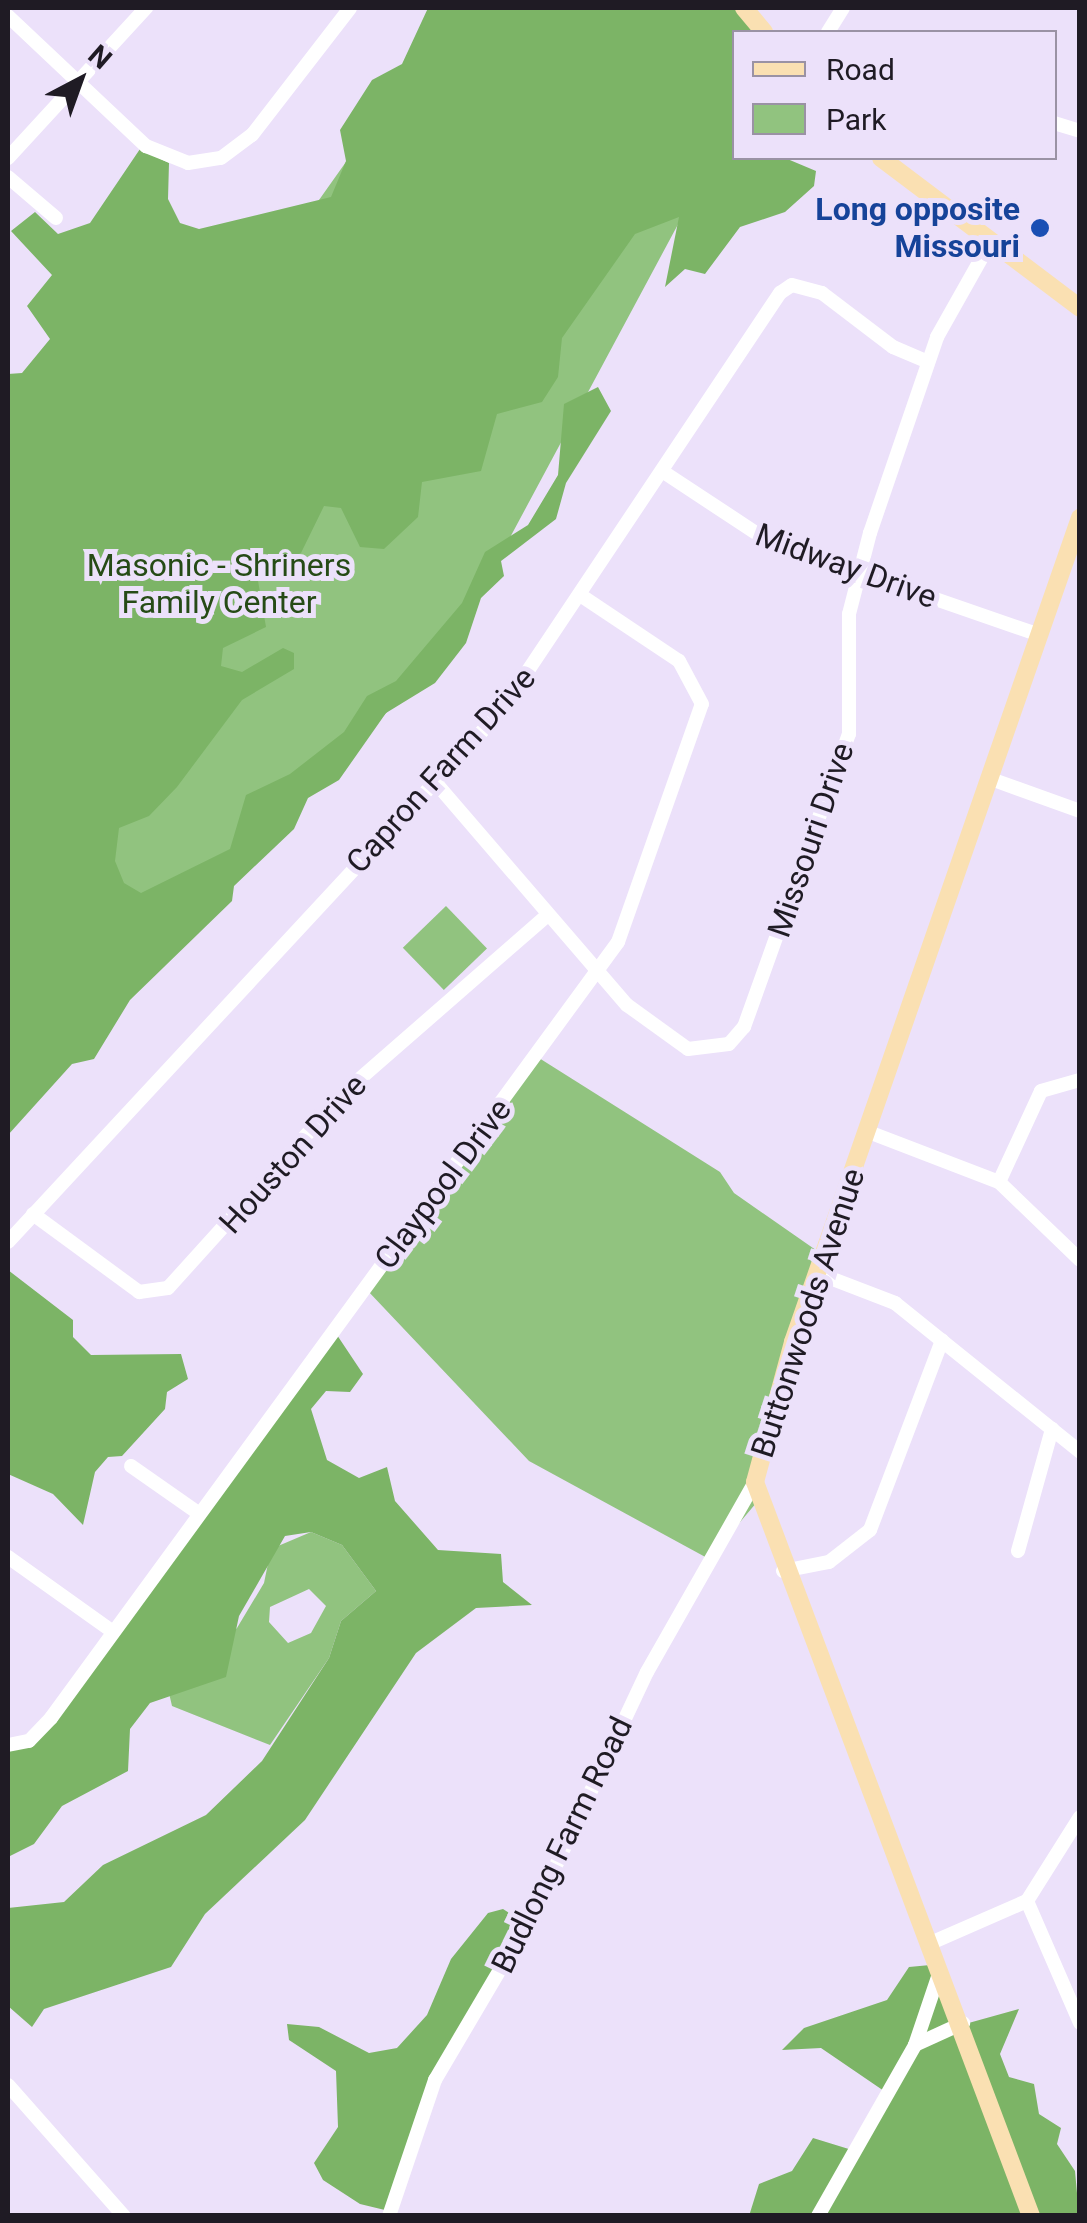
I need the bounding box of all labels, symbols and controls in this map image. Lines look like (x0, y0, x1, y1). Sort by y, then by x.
north arrow (30, 30, 130, 130)
legend (732, 30, 1057, 160)
text: N (82, 38, 118, 76)
text: Road (826, 52, 895, 87)
text: Park (826, 102, 886, 137)
place label: Long opposite Missouri (815, 191, 1020, 266)
marker: Long opposite Missouri (1029, 217, 1051, 239)
street label: Midway Drive (750, 515, 942, 617)
park label: Masonic - Shriners Family Center (87, 547, 351, 622)
street label: Capron Farm Drive (338, 659, 544, 881)
street label: Missouri Drive (760, 738, 862, 942)
street label: Houston Drive (211, 1066, 375, 1242)
street label: Claypool Drive (367, 1091, 519, 1277)
street label: Buttonwoods Avenue (743, 1164, 873, 1462)
street label: Budlong Farm Road (483, 1711, 641, 1979)

